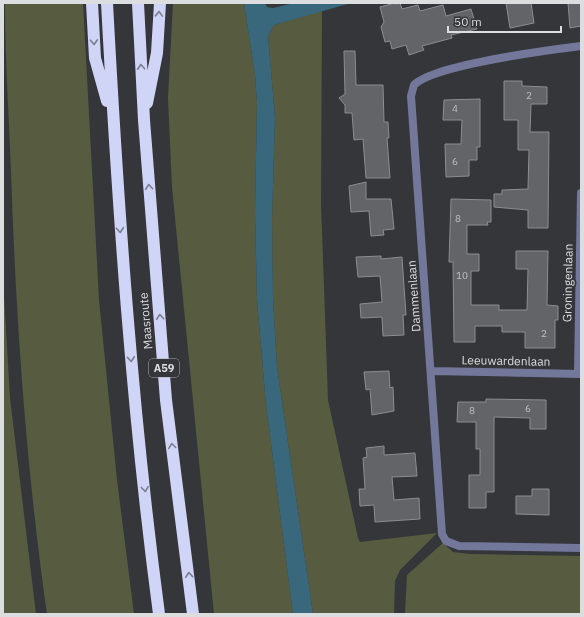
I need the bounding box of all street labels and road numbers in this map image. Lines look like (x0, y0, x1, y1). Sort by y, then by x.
street label: Groningenlaan (559, 244, 576, 322)
street label: Dammenlaan (404, 260, 423, 332)
street label: Maasroute (136, 292, 155, 350)
street label: Leeuwardenlaan (461, 352, 551, 369)
road number: A59 (149, 359, 179, 377)

